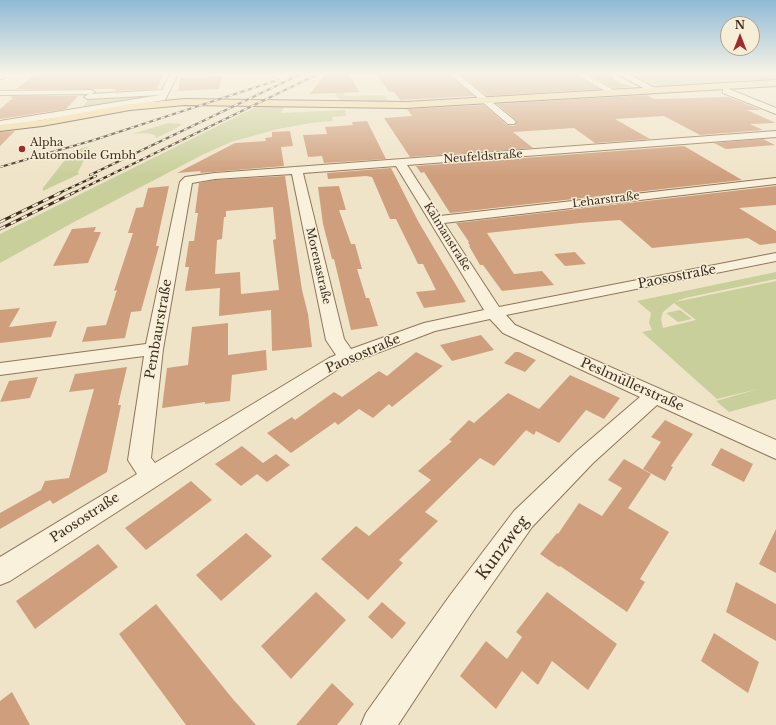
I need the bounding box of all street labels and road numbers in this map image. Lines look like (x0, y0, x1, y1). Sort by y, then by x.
street label: Neufeldstraße (443, 148, 523, 166)
street label: Leharstraße (572, 189, 640, 211)
street label: Kalmanstraße (421, 200, 473, 274)
street label: Morenastraße (303, 226, 333, 306)
street label: Paosostraße (637, 262, 717, 292)
street label: Pembaurstraße (143, 278, 175, 380)
street label: Paosostraße (323, 331, 403, 377)
street label: Peslmüllerstraße (578, 355, 686, 415)
street label: Paosostraße (47, 490, 123, 546)
street label: Kunzweg (473, 512, 533, 584)

